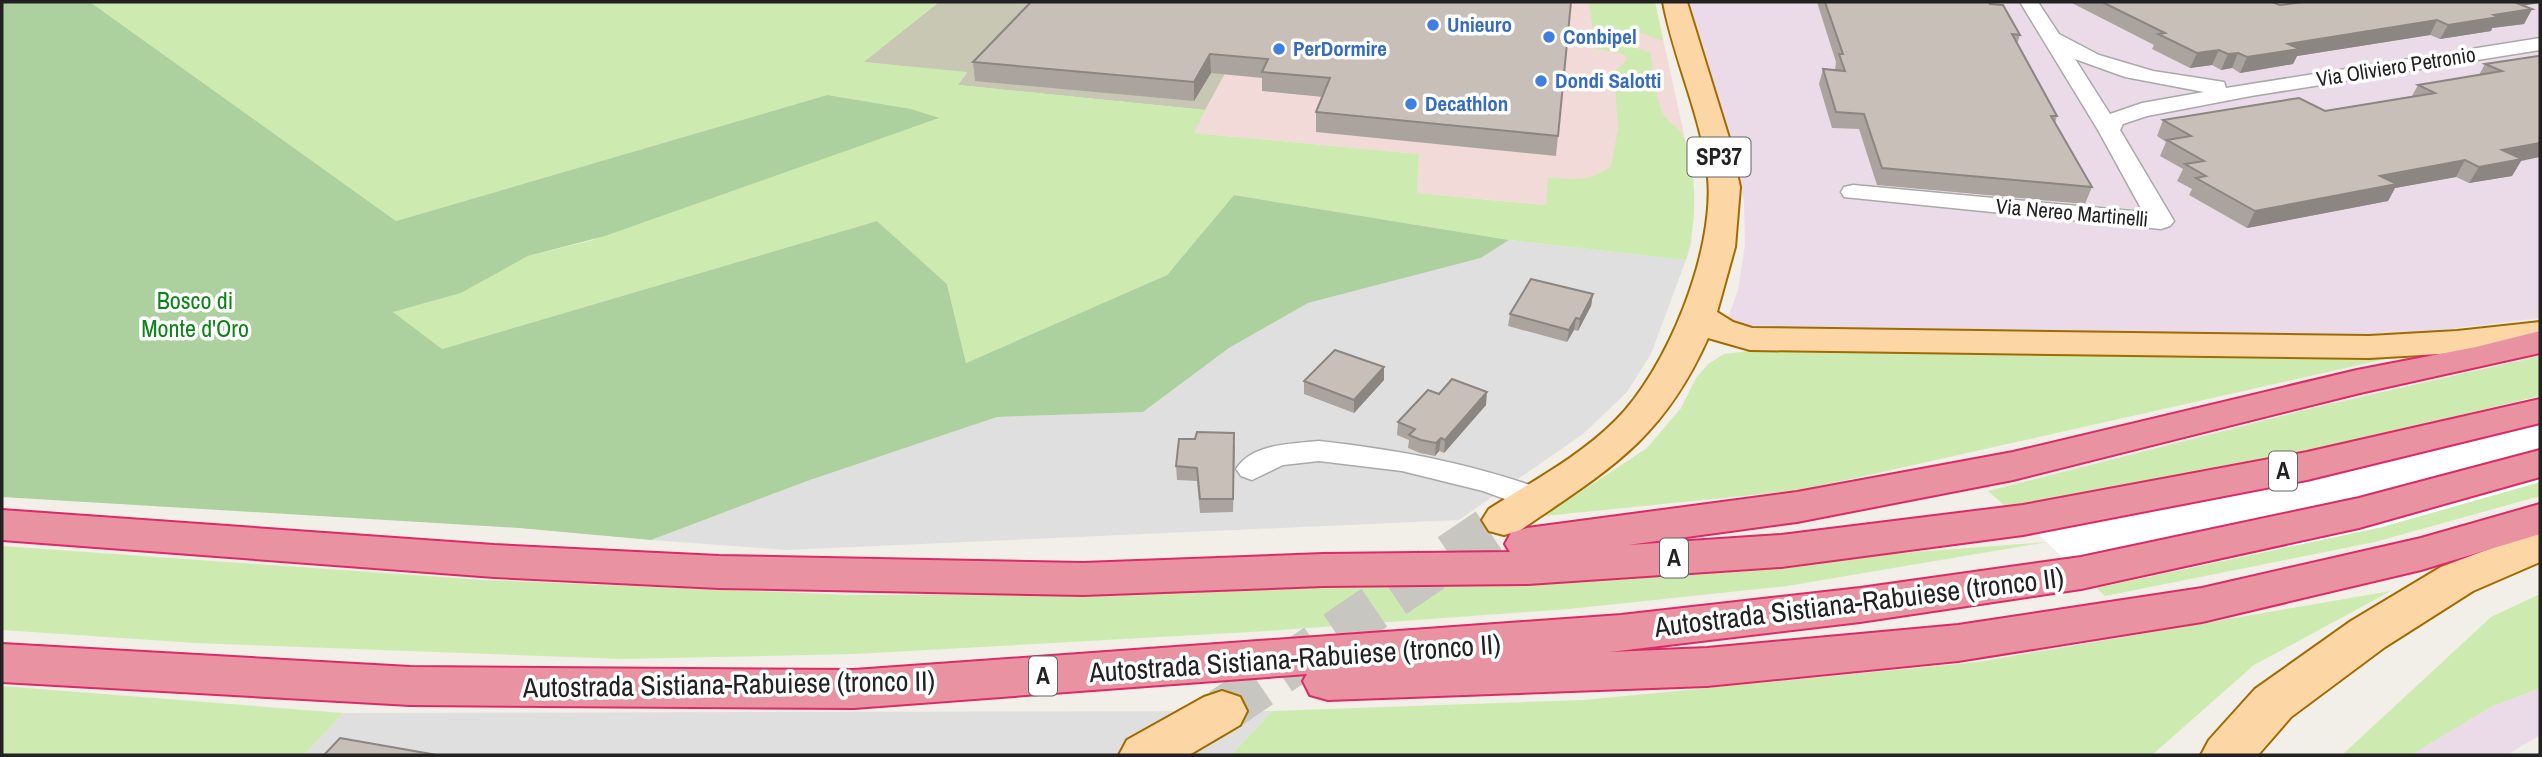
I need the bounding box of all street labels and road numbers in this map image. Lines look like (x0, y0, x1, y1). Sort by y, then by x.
street label: Via Oliviero Petronio (2314, 40, 2477, 93)
road number: SP37 (1688, 138, 1750, 176)
street label: Via Nereo Martinelli (1995, 191, 2149, 234)
road number: A (2269, 452, 2297, 491)
road number: A (1660, 538, 1688, 578)
street label: Autostrada Sistiana-Rabuiese (tronco II) (1651, 558, 2066, 646)
street label: Autostrada Sistiana-Rabuiese (tronco II) (1087, 625, 1502, 691)
road number: A (1029, 656, 1057, 696)
street label: Autostrada Sistiana-Rabuiese (tronco II) (522, 661, 935, 707)

